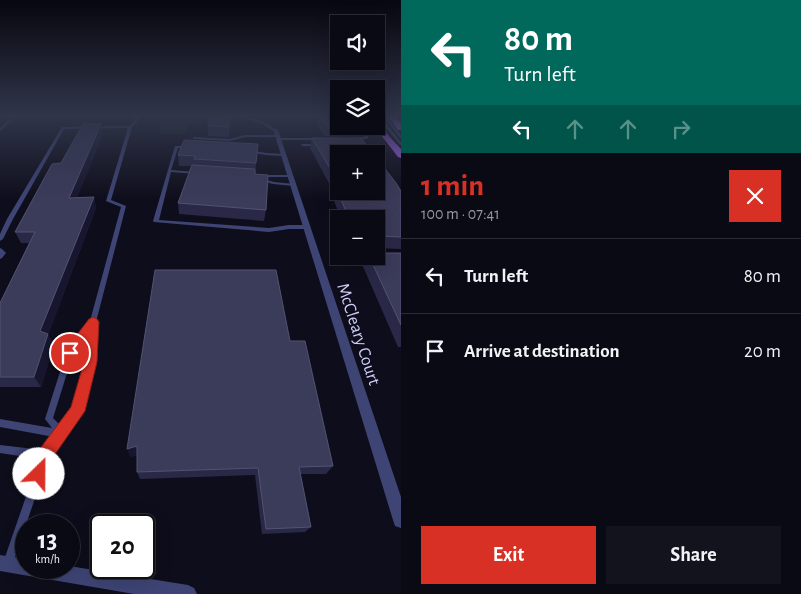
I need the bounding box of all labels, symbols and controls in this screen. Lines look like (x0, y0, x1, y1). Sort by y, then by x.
map controls (330, 15, 385, 265)
button: sound (330, 15, 385, 70)
icon: left (421, 20, 486, 85)
text: 80 m (504, 22, 573, 57)
text: Turn left (504, 63, 576, 85)
button: layers (330, 80, 385, 135)
icon: left (508, 115, 536, 143)
icon: ahead (561, 115, 589, 143)
icon: ahead (614, 115, 642, 143)
icon: right (667, 115, 695, 143)
button: + (330, 145, 385, 200)
button: close (729, 170, 781, 222)
text: 1 min (421, 171, 484, 201)
text: 100 m · 07:41 (421, 206, 500, 222)
button: − (330, 210, 385, 265)
icon: left (421, 262, 449, 290)
text: Turn left (464, 267, 528, 286)
text: 80 m (744, 267, 781, 286)
street label: McCleary Court (333, 281, 383, 388)
pin (49, 332, 91, 374)
icon: arrive (421, 337, 449, 365)
icon: arrive (56, 339, 84, 367)
text: Arrive at destination (464, 342, 620, 361)
text: 20 m (744, 342, 781, 361)
position arrow (12, 447, 64, 499)
speed limit sign: 20 (90, 514, 155, 579)
button: Exit (421, 526, 596, 584)
button: Share (606, 526, 781, 584)
text: 13 (38, 528, 57, 553)
text: km/h (35, 553, 60, 565)

